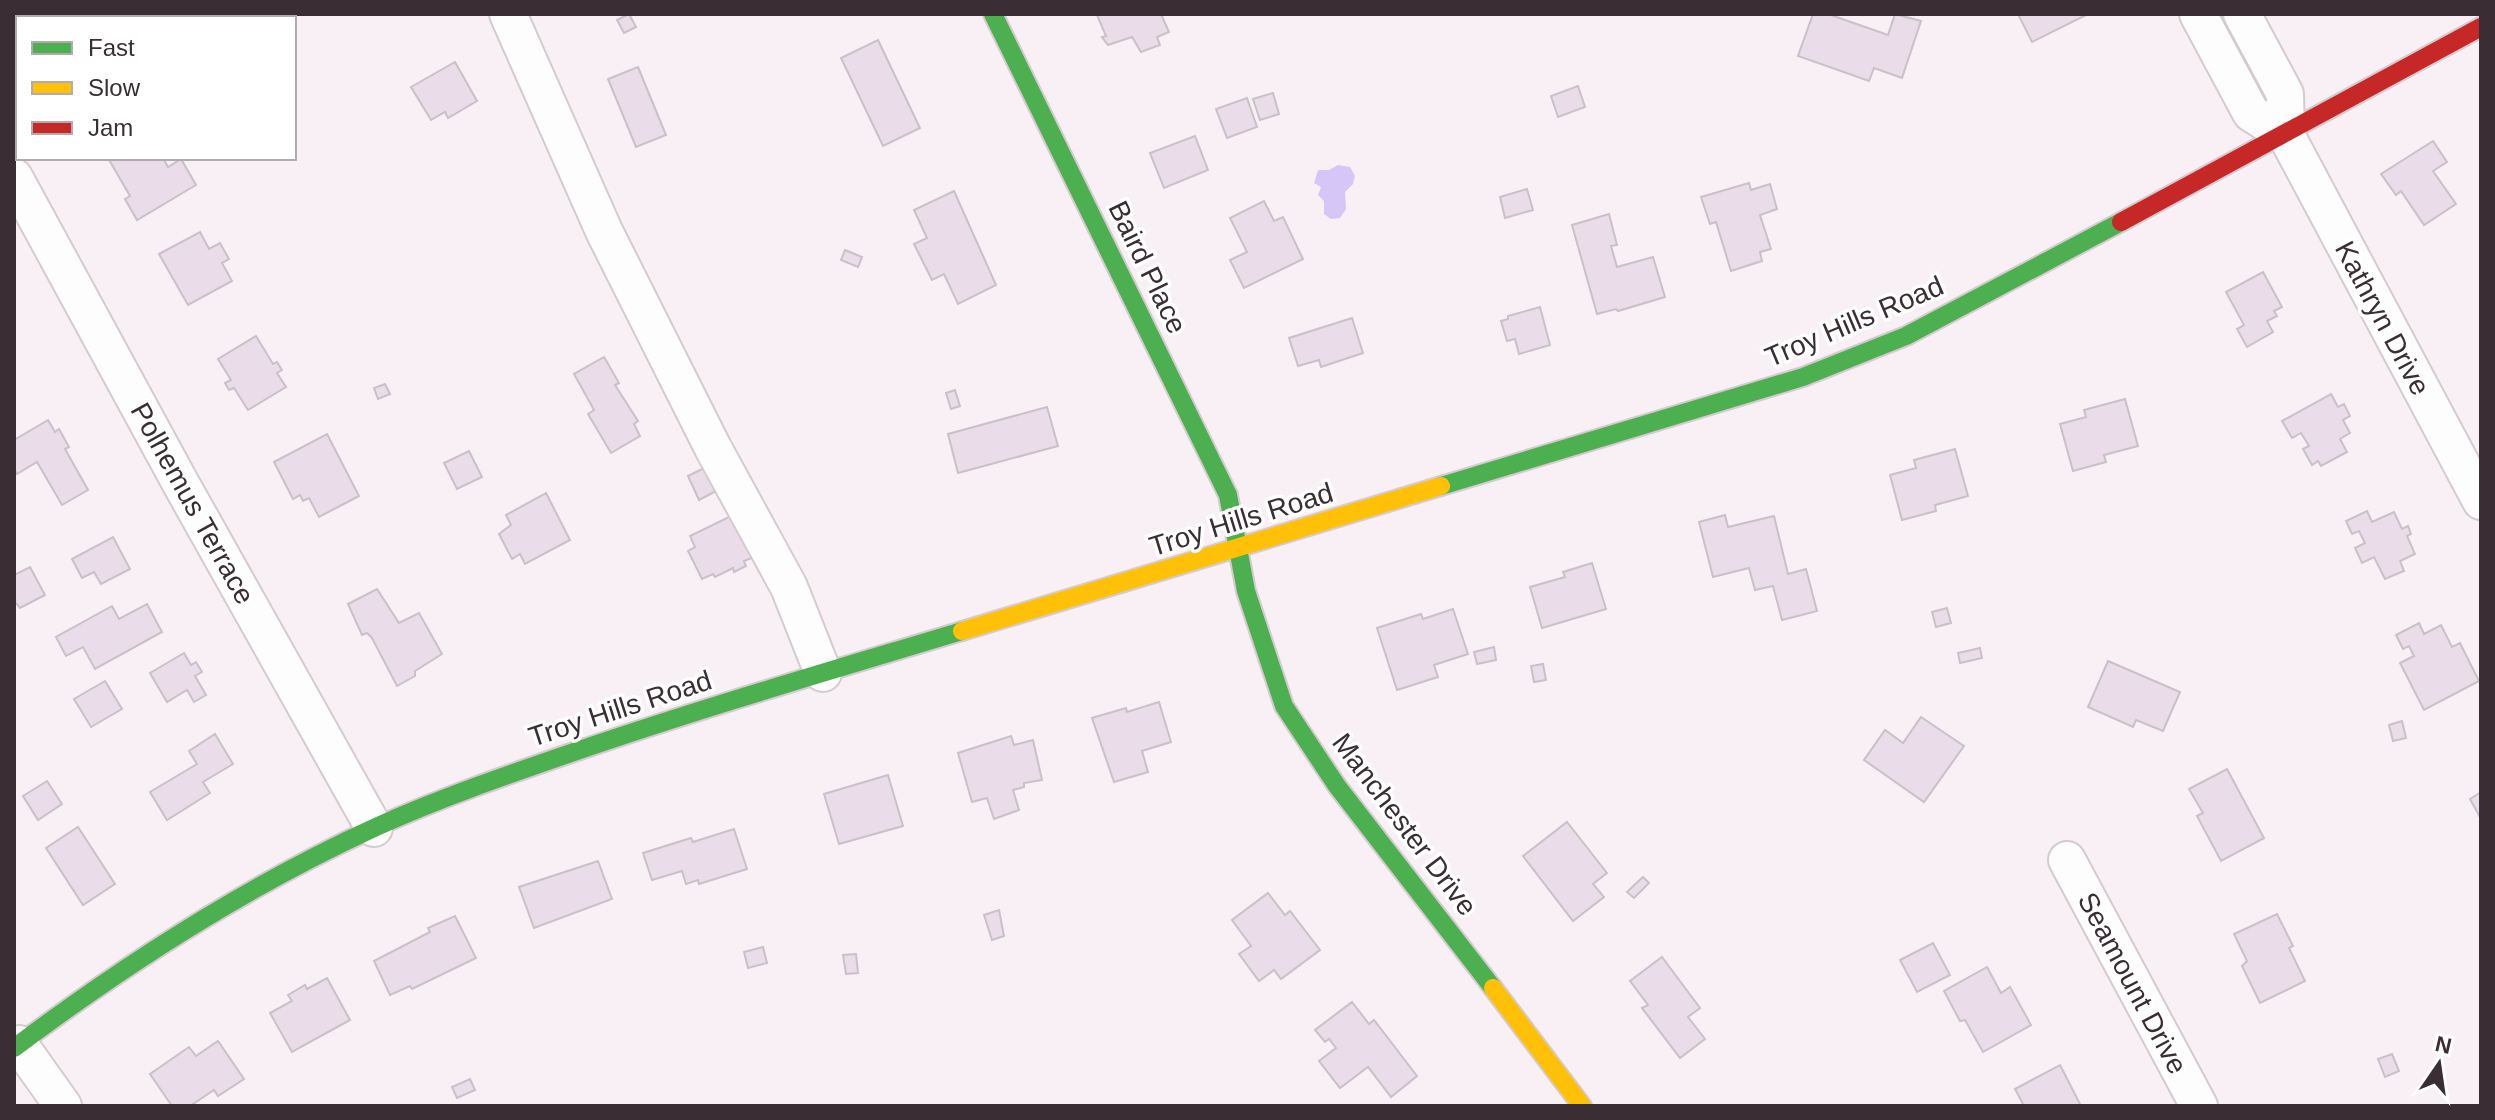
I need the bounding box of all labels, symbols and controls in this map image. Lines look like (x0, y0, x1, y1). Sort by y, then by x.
legend (16, 16, 296, 160)
text: Fast (88, 34, 135, 61)
text: Slow (88, 74, 141, 101)
text: Jam (88, 114, 133, 141)
street label: Baird Place (1102, 196, 1193, 338)
street label: Kathryn Drive (2329, 236, 2436, 400)
street label: Troy Hills Road (1761, 270, 1948, 373)
street label: Polhemus Terrace (124, 397, 261, 609)
street label: Troy Hills Road (1146, 477, 1337, 562)
street label: Troy Hills Road (525, 664, 715, 753)
street label: Manchester Drive (1326, 727, 1483, 921)
street label: Seamount Drive (2072, 887, 2193, 1079)
north arrow (2399, 1024, 2479, 1104)
text: N (2433, 1031, 2454, 1059)

